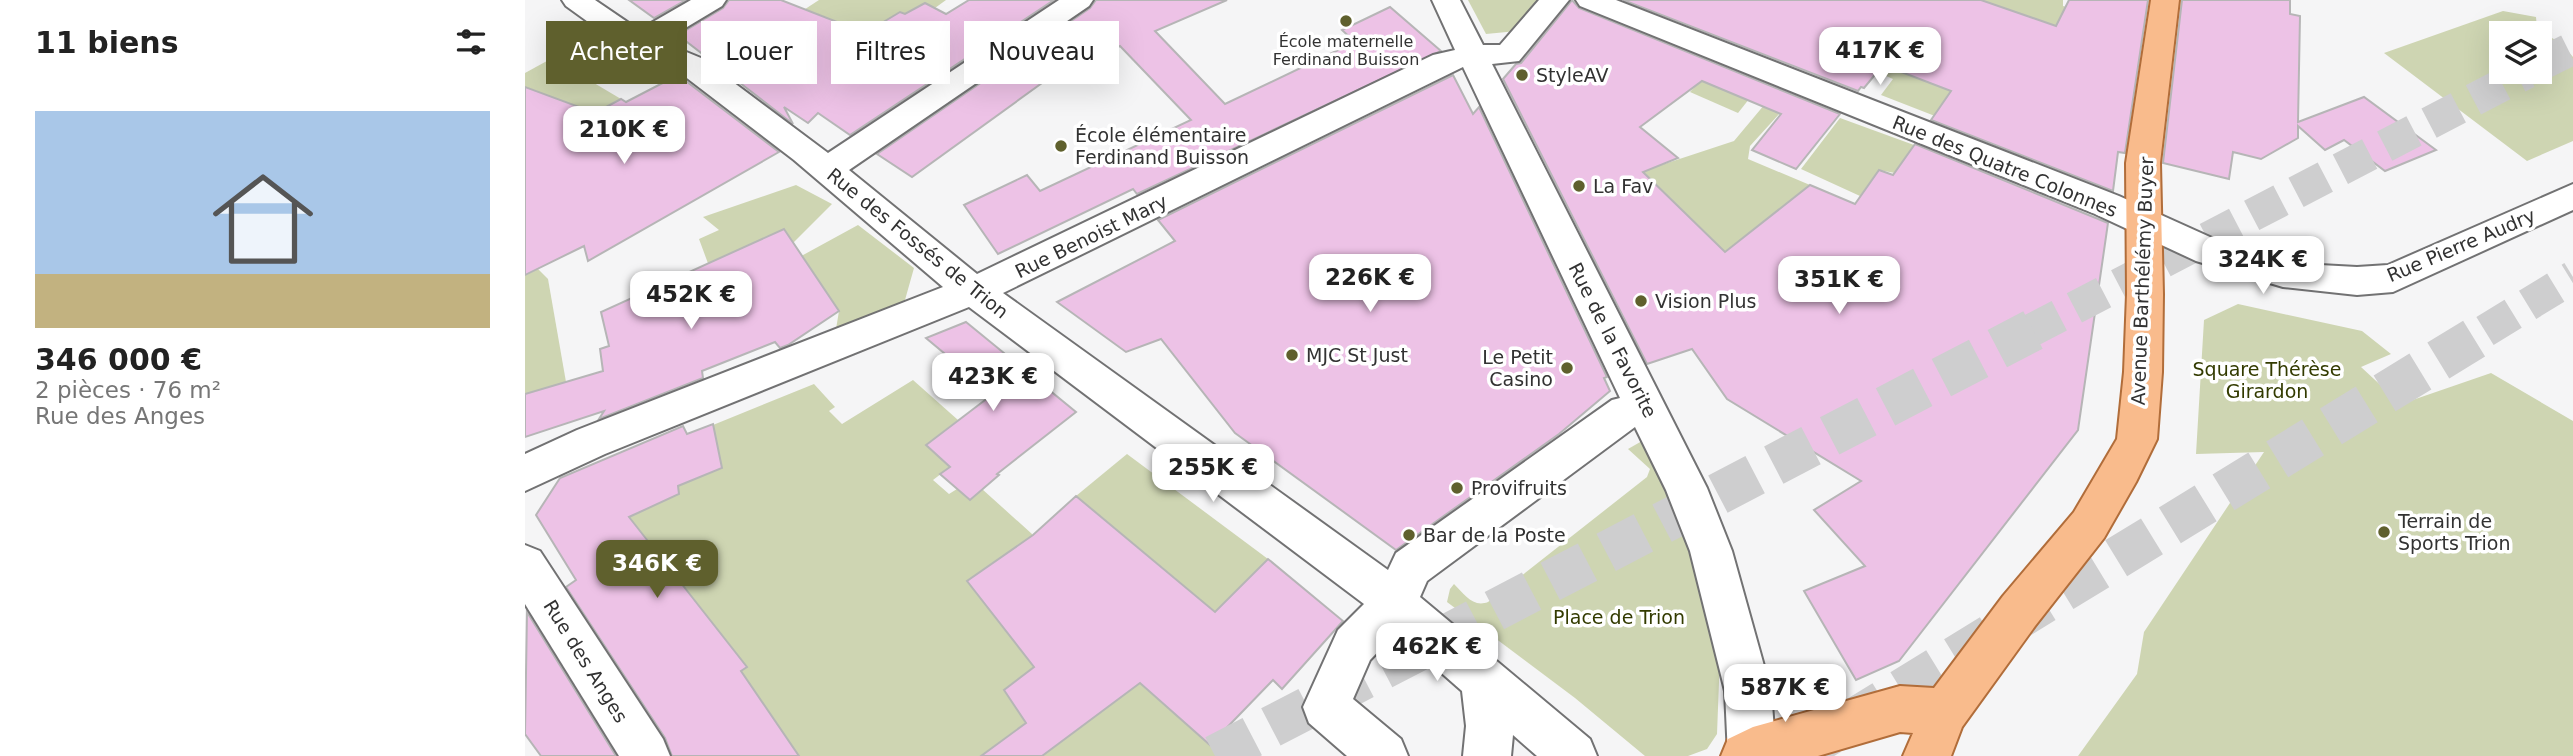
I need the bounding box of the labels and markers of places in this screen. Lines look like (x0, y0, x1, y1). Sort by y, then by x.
marker: École maternelle Ferdinand Buisson (1338, 13, 1354, 29)
pin: 417K € (1823, 28, 1937, 87)
place label: École maternelle Ferdinand Buisson (1273, 32, 1419, 69)
place label: StyleAV (1536, 64, 1609, 86)
marker: StyleAV (1514, 67, 1530, 83)
pin: 210K € (567, 106, 681, 166)
place label: École élémentaire Ferdinand Buisson (1075, 124, 1249, 168)
marker: École élémentaire Ferdinand Buisson (1053, 138, 1069, 154)
place label: La Fav (1593, 175, 1653, 197)
marker: La Fav (1571, 178, 1587, 194)
pin: 324K € (2206, 236, 2320, 296)
pin: 226K € (1313, 254, 1427, 314)
pin: 351K € (1782, 256, 1896, 316)
pin: 452K € (634, 272, 748, 331)
place label: Vision Plus (1655, 290, 1756, 312)
marker: Vision Plus (1633, 293, 1649, 309)
place label: MJC St Just (1306, 344, 1408, 366)
place label: Le Petit Casino (1482, 346, 1553, 390)
marker: MJC St Just (1284, 347, 1300, 363)
pin: 423K € (936, 354, 1050, 413)
marker: Le Petit Casino (1559, 360, 1575, 376)
pin: 255K € (1156, 444, 1270, 504)
place label: Provifruits (1471, 477, 1567, 499)
marker: Provifruits (1449, 480, 1465, 496)
place label: Terrain de Sports Trion (2397, 510, 2511, 554)
place label: Bar de la Poste (1423, 524, 1566, 546)
marker: Terrain de Sports Trion (2376, 524, 2392, 540)
marker: Bar de la Poste (1401, 527, 1417, 543)
pin: 346K € (600, 540, 714, 600)
pin: 462K € (1380, 624, 1494, 683)
pin: 587K € (1728, 664, 1842, 724)

